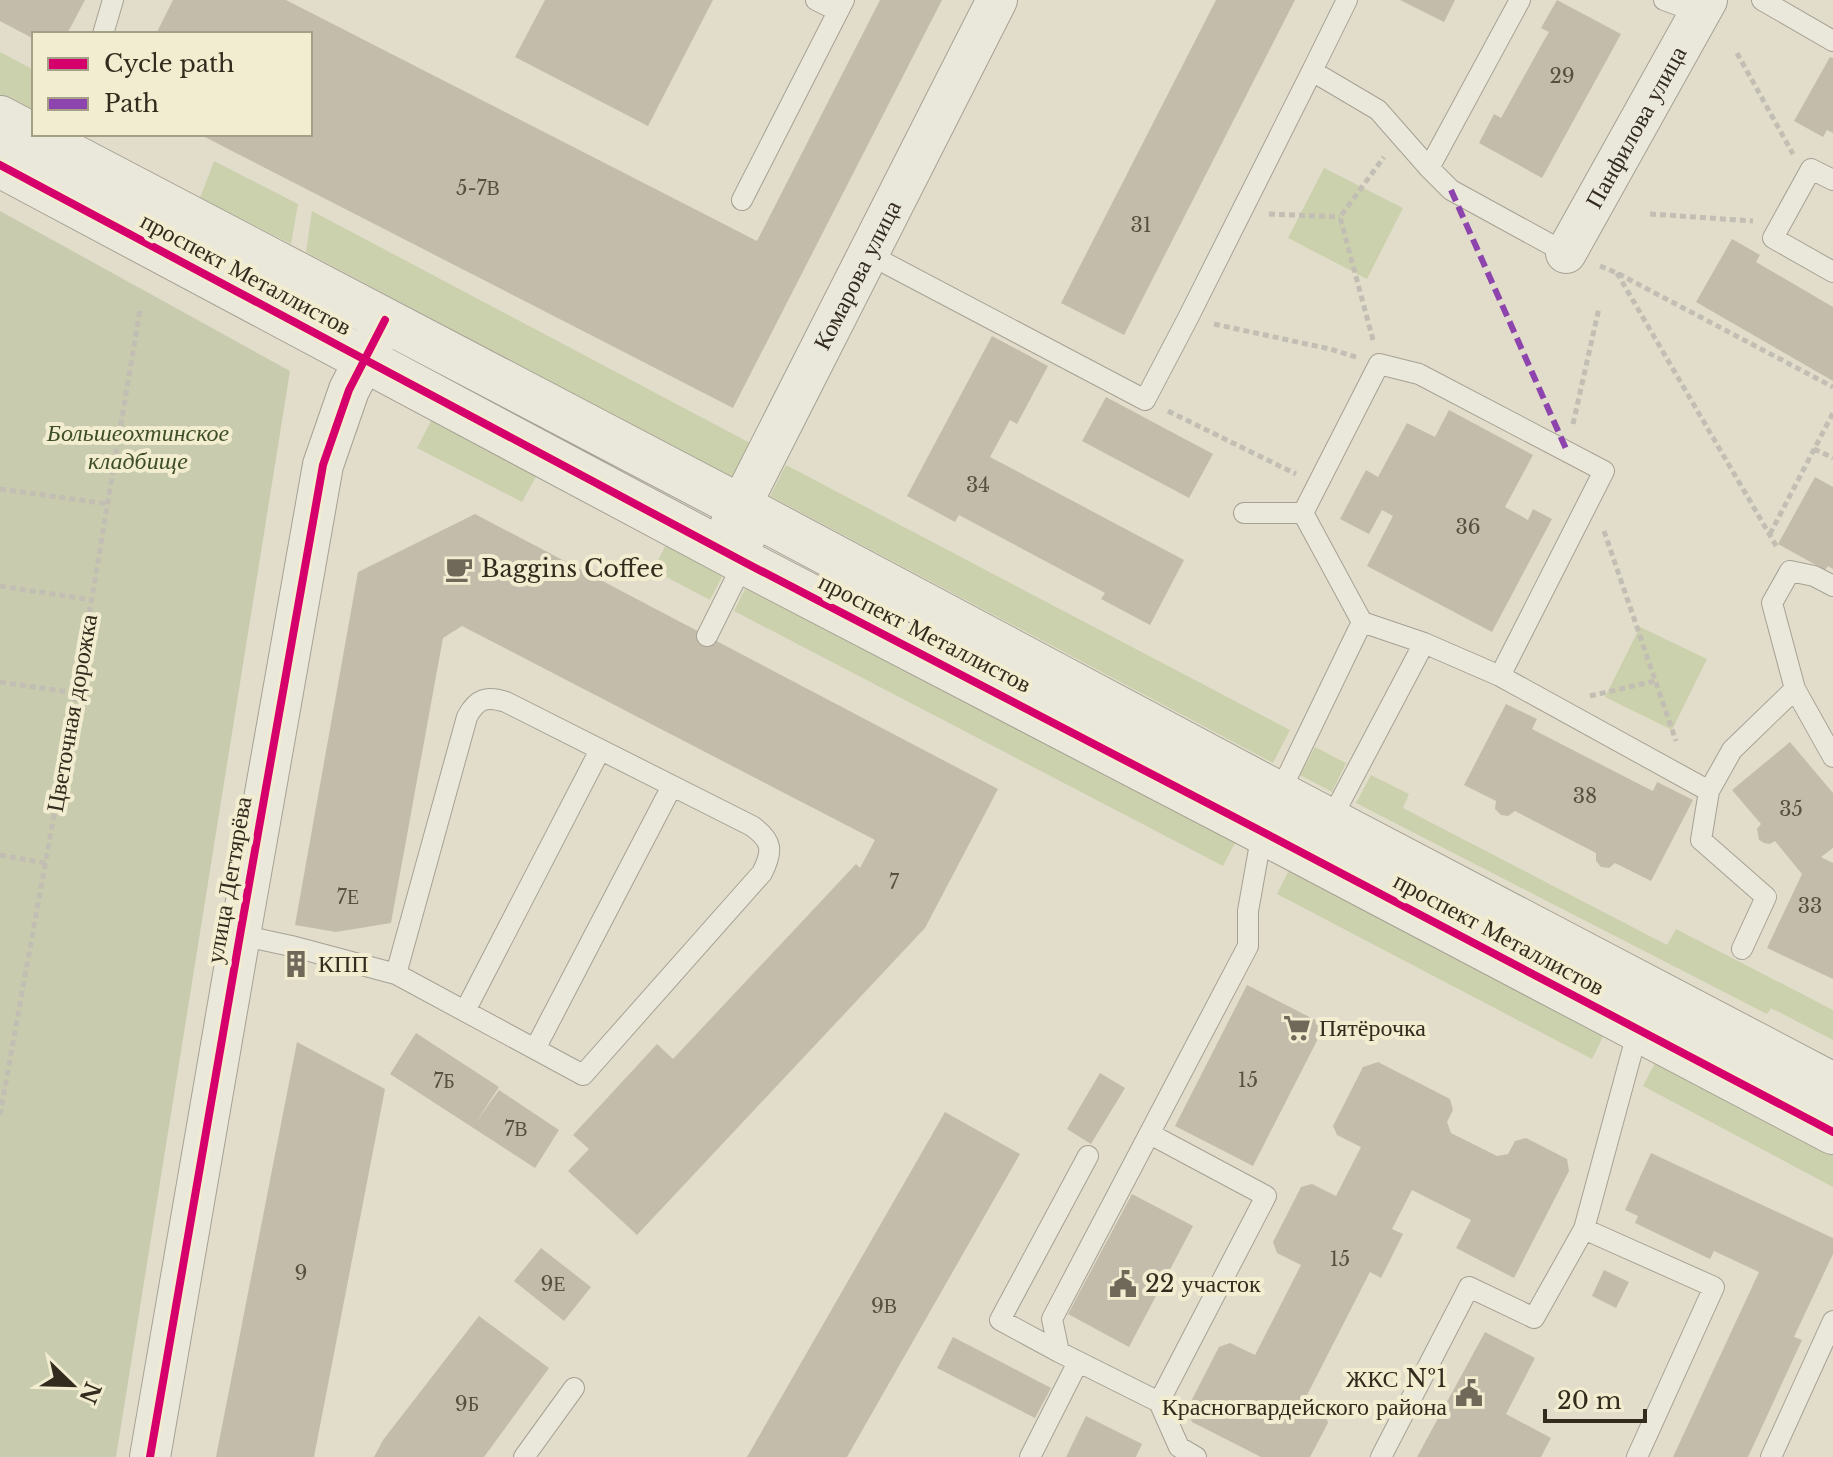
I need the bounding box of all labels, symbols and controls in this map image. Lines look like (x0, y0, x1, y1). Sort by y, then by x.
legend (32, 32, 312, 136)
street label: Панфилова улица (1579, 41, 1693, 213)
text: Cycle path (104, 49, 235, 78)
house number: 29 (1549, 64, 1575, 88)
text: Path (104, 89, 159, 118)
house number: 5-7В (456, 176, 500, 200)
street label: Комарова улица (807, 195, 907, 355)
street label: проспект Металлистов (136, 206, 357, 341)
house number: 31 (1130, 213, 1152, 237)
park label: Большеохтинское кладбище (46, 418, 230, 475)
house number: 34 (966, 473, 990, 497)
house number: 36 (1455, 515, 1481, 539)
cafe icon: Baggins Coffee (444, 554, 474, 584)
place label: Baggins Coffee (481, 554, 664, 583)
street label: проспект Металлистов (814, 566, 1036, 699)
street label: Цветочная дорожка (40, 611, 103, 814)
house number: 38 (1573, 784, 1597, 808)
street label: улица Дегтярёва (200, 794, 258, 966)
house number: 35 (1779, 797, 1803, 821)
street label: проспект Металлистов (1389, 866, 1610, 1001)
house number: 7 (889, 870, 900, 894)
house number: 7Е (337, 885, 359, 909)
house number: 33 (1798, 894, 1822, 918)
building icon: КПП (281, 949, 311, 979)
place label: КПП (318, 949, 369, 978)
supermarket icon: Пятёрочка (1282, 1013, 1312, 1043)
place label: Пятёрочка (1319, 1013, 1426, 1042)
house number: 15 (1238, 1068, 1258, 1092)
house number: 7Б (433, 1069, 455, 1093)
house number: 7В (504, 1117, 528, 1141)
house number: 15 (1330, 1247, 1350, 1271)
house number: 9 (295, 1261, 307, 1285)
public building icon: 22 участок (1108, 1269, 1138, 1299)
place label: 22 участок (1145, 1269, 1261, 1298)
house number: 9Е (540, 1272, 566, 1296)
house number: 9В (871, 1294, 897, 1318)
north arrow (32, 1345, 112, 1425)
place label: ЖКС №1 Красногвардейского района (1162, 1364, 1447, 1421)
scale bar (1545, 1373, 1645, 1423)
text: N (73, 1378, 106, 1408)
public building icon: ЖКС №1 Красногвардейского района (1454, 1378, 1484, 1408)
text: 20 m (1557, 1386, 1622, 1415)
house number: 9Б (455, 1392, 479, 1416)

